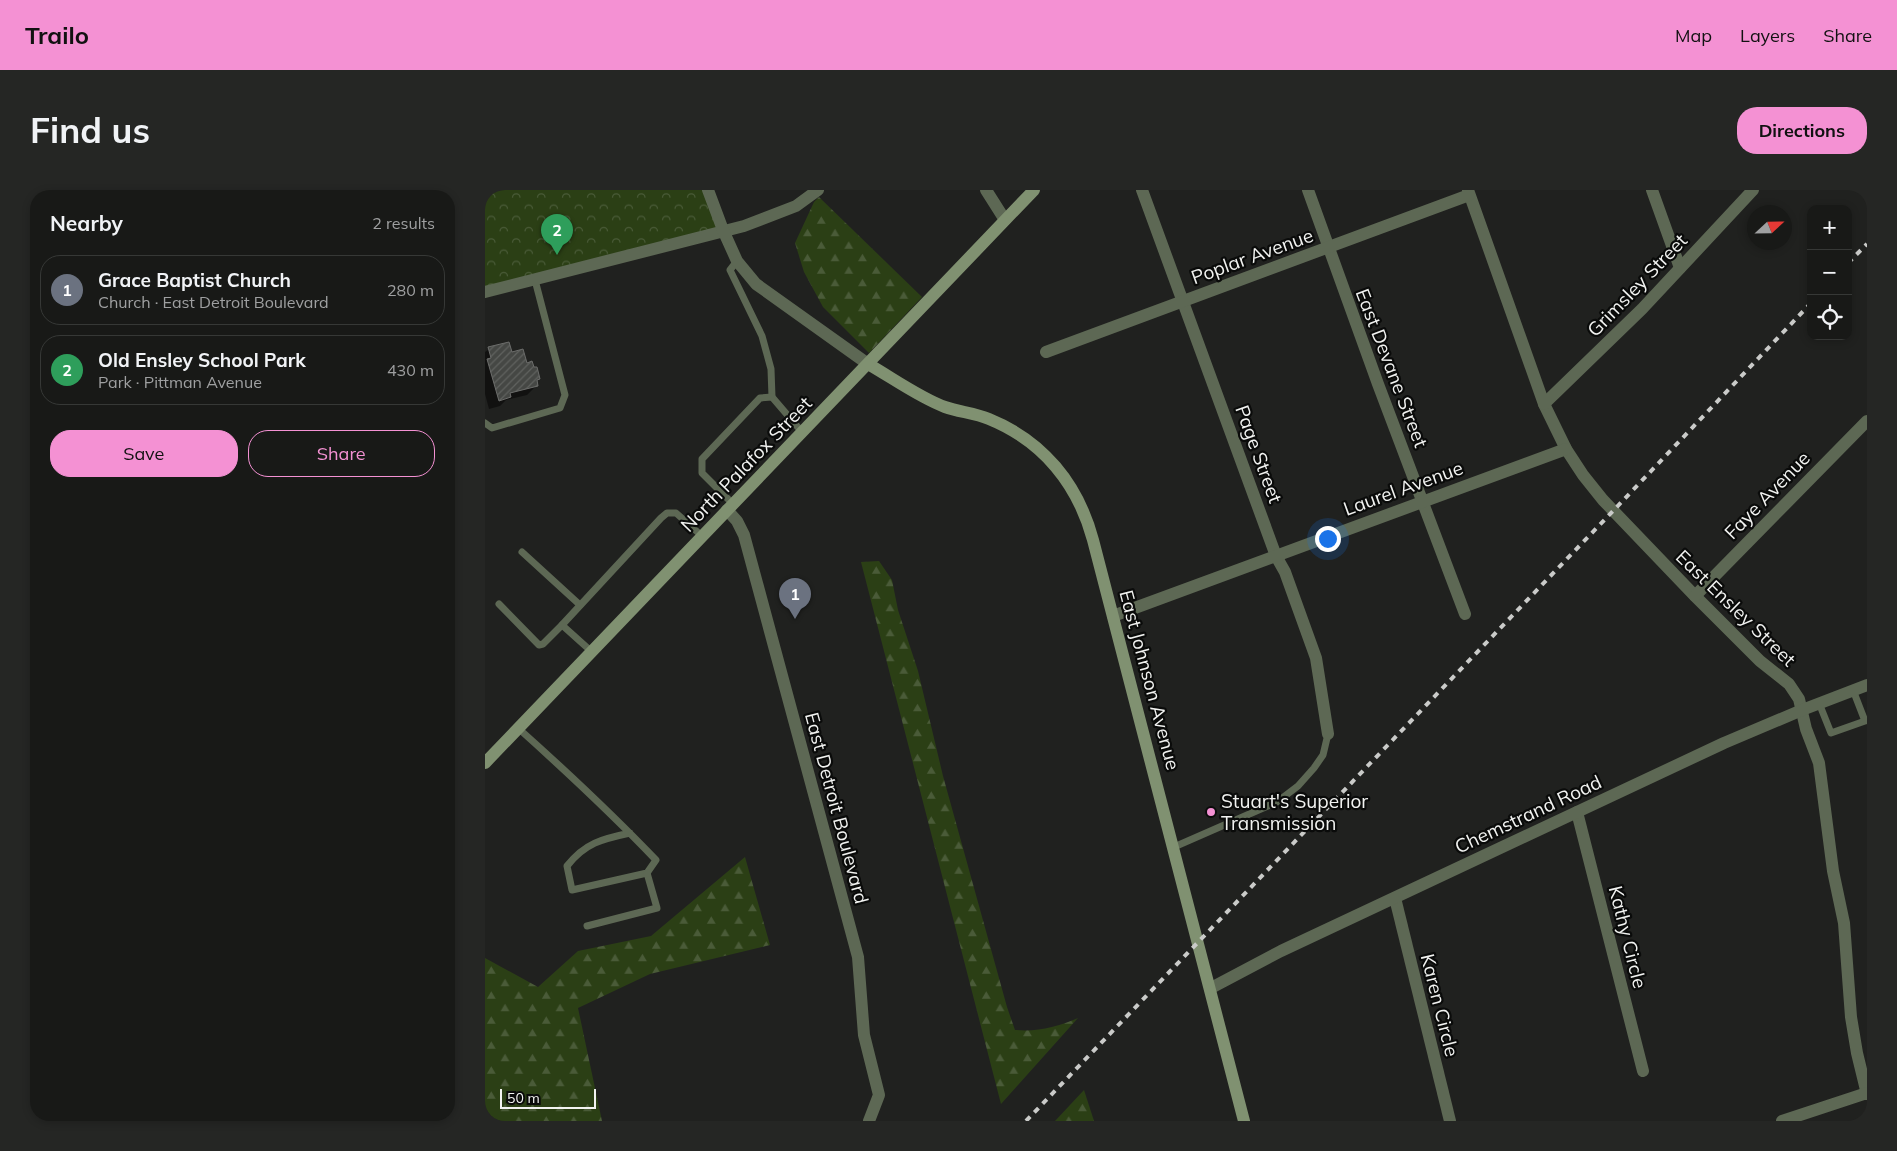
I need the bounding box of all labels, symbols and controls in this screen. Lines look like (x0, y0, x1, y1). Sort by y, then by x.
text: Trailo (25, 20, 89, 50)
text: Map (1675, 24, 1712, 47)
text: Layers (1740, 24, 1795, 47)
text: Share (1823, 24, 1872, 47)
button: Directions (1737, 107, 1867, 154)
text: Find us (30, 108, 150, 152)
north arrow (1747, 205, 1792, 250)
map controls (1807, 205, 1852, 340)
button: + (1807, 205, 1852, 250)
text: Nearby (50, 210, 123, 236)
text: 2 results (372, 213, 435, 233)
pin: 2 (541, 214, 573, 255)
street label: Poplar Avenue (1188, 223, 1316, 289)
street label: Grimsley Street (1582, 228, 1692, 341)
button: − (1807, 250, 1852, 295)
text: Grace Baptist Church (98, 268, 291, 292)
text: 1 (62, 280, 72, 300)
text: 280 m (387, 280, 434, 300)
street label: East Devane Street (1351, 285, 1433, 451)
text: Church · East Detroit Boulevard (98, 292, 329, 312)
button: locate (1807, 295, 1852, 340)
text: Old Ensley School Park (98, 348, 306, 372)
text: 2 (62, 360, 72, 380)
text: 430 m (387, 360, 434, 380)
text: Park · Pittman Avenue (98, 372, 262, 392)
street label: North Palafox Street (675, 391, 817, 537)
street label: Page Street (1230, 402, 1288, 507)
button: Save (50, 430, 238, 477)
button: Share (248, 430, 435, 477)
street label: Faye Avenue (1719, 446, 1815, 544)
street label: Laurel Avenue (1340, 455, 1466, 521)
your location (1315, 526, 1341, 552)
street label: East Ensley Street (1671, 545, 1801, 672)
pin: 1 (779, 578, 811, 619)
street label: East Johnson Avenue (1114, 587, 1186, 773)
street label: East Detroit Boulevard (800, 710, 874, 906)
street label: Chemstrand Road (1451, 769, 1605, 859)
place label: Stuart's Superior Transmission (1221, 789, 1368, 835)
marker: Stuart's Superior Transmission (1205, 806, 1217, 818)
street label: Kathy Circle (1604, 883, 1652, 991)
street label: Karen Circle (1416, 951, 1464, 1059)
scale bar (500, 1086, 596, 1109)
text: 50 m (507, 1089, 540, 1107)

